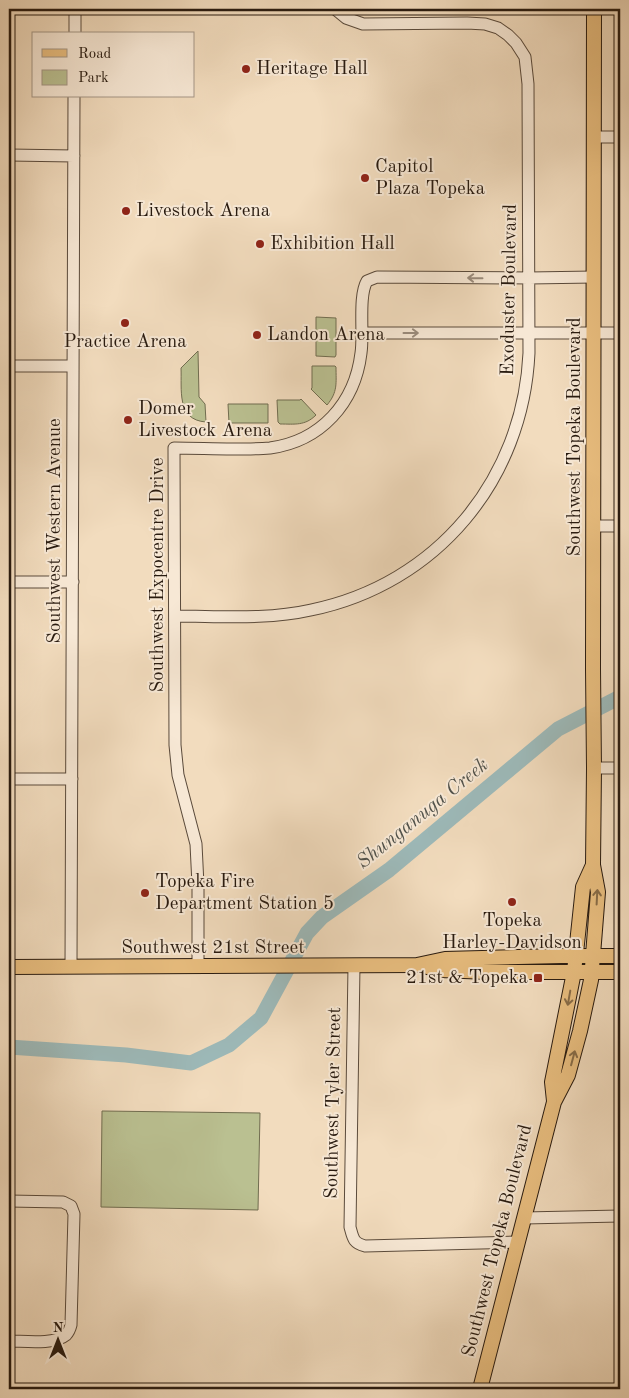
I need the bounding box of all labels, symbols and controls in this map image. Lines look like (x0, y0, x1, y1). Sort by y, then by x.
legend (32, 32, 195, 98)
text: Road (78, 47, 112, 62)
place label: Heritage Hall (256, 60, 368, 79)
marker: Heritage Hall (240, 63, 252, 75)
text: Park (78, 71, 109, 86)
place label: Capitol Plaza Topeka (375, 158, 486, 199)
marker: Capitol Plaza Topeka (359, 172, 371, 184)
place label: Livestock Arena (136, 202, 271, 221)
street label: Exoduster Boulevard (499, 204, 521, 376)
marker: Livestock Arena (120, 205, 132, 217)
place label: Exhibition Hall (270, 235, 395, 254)
marker: Exhibition Hall (254, 238, 266, 250)
one-way arrow (468, 273, 484, 283)
marker: Practice Arena (119, 317, 131, 329)
street label: Southwest Topeka Boulevard (566, 317, 585, 557)
place label: Landon Arena (267, 326, 386, 345)
one-way arrow (402, 328, 418, 338)
marker: Landon Arena (251, 329, 263, 341)
place label: Practice Arena (63, 333, 187, 352)
place label: Domer Livestock Arena (138, 400, 273, 441)
marker: Domer Livestock Arena (122, 414, 134, 426)
street label: Southwest Western Avenue (46, 418, 65, 644)
street label: Southwest Expocentre Drive (149, 458, 168, 692)
water label: Shunganuga Creek (353, 755, 493, 873)
place label: Topeka Fire Department Station 5 (155, 873, 334, 914)
marker: Topeka Fire Department Station 5 (139, 887, 151, 899)
one-way arrow (593, 890, 602, 906)
marker: Topeka Harley-Davidson (506, 896, 518, 908)
place label: Topeka Harley-Davidson (442, 912, 582, 953)
street label: Southwest 21st Street (121, 939, 305, 958)
place label: 21st & Topeka (406, 969, 529, 988)
marker: 21st & Topeka (532, 972, 544, 984)
one-way arrow (564, 989, 573, 1005)
street label: Southwest Tyler Street (323, 1007, 345, 1199)
one-way arrow (569, 1050, 578, 1066)
street label: Southwest Topeka Boulevard (460, 1123, 536, 1359)
north arrow (32, 1316, 82, 1366)
text: N (53, 1321, 64, 1335)

